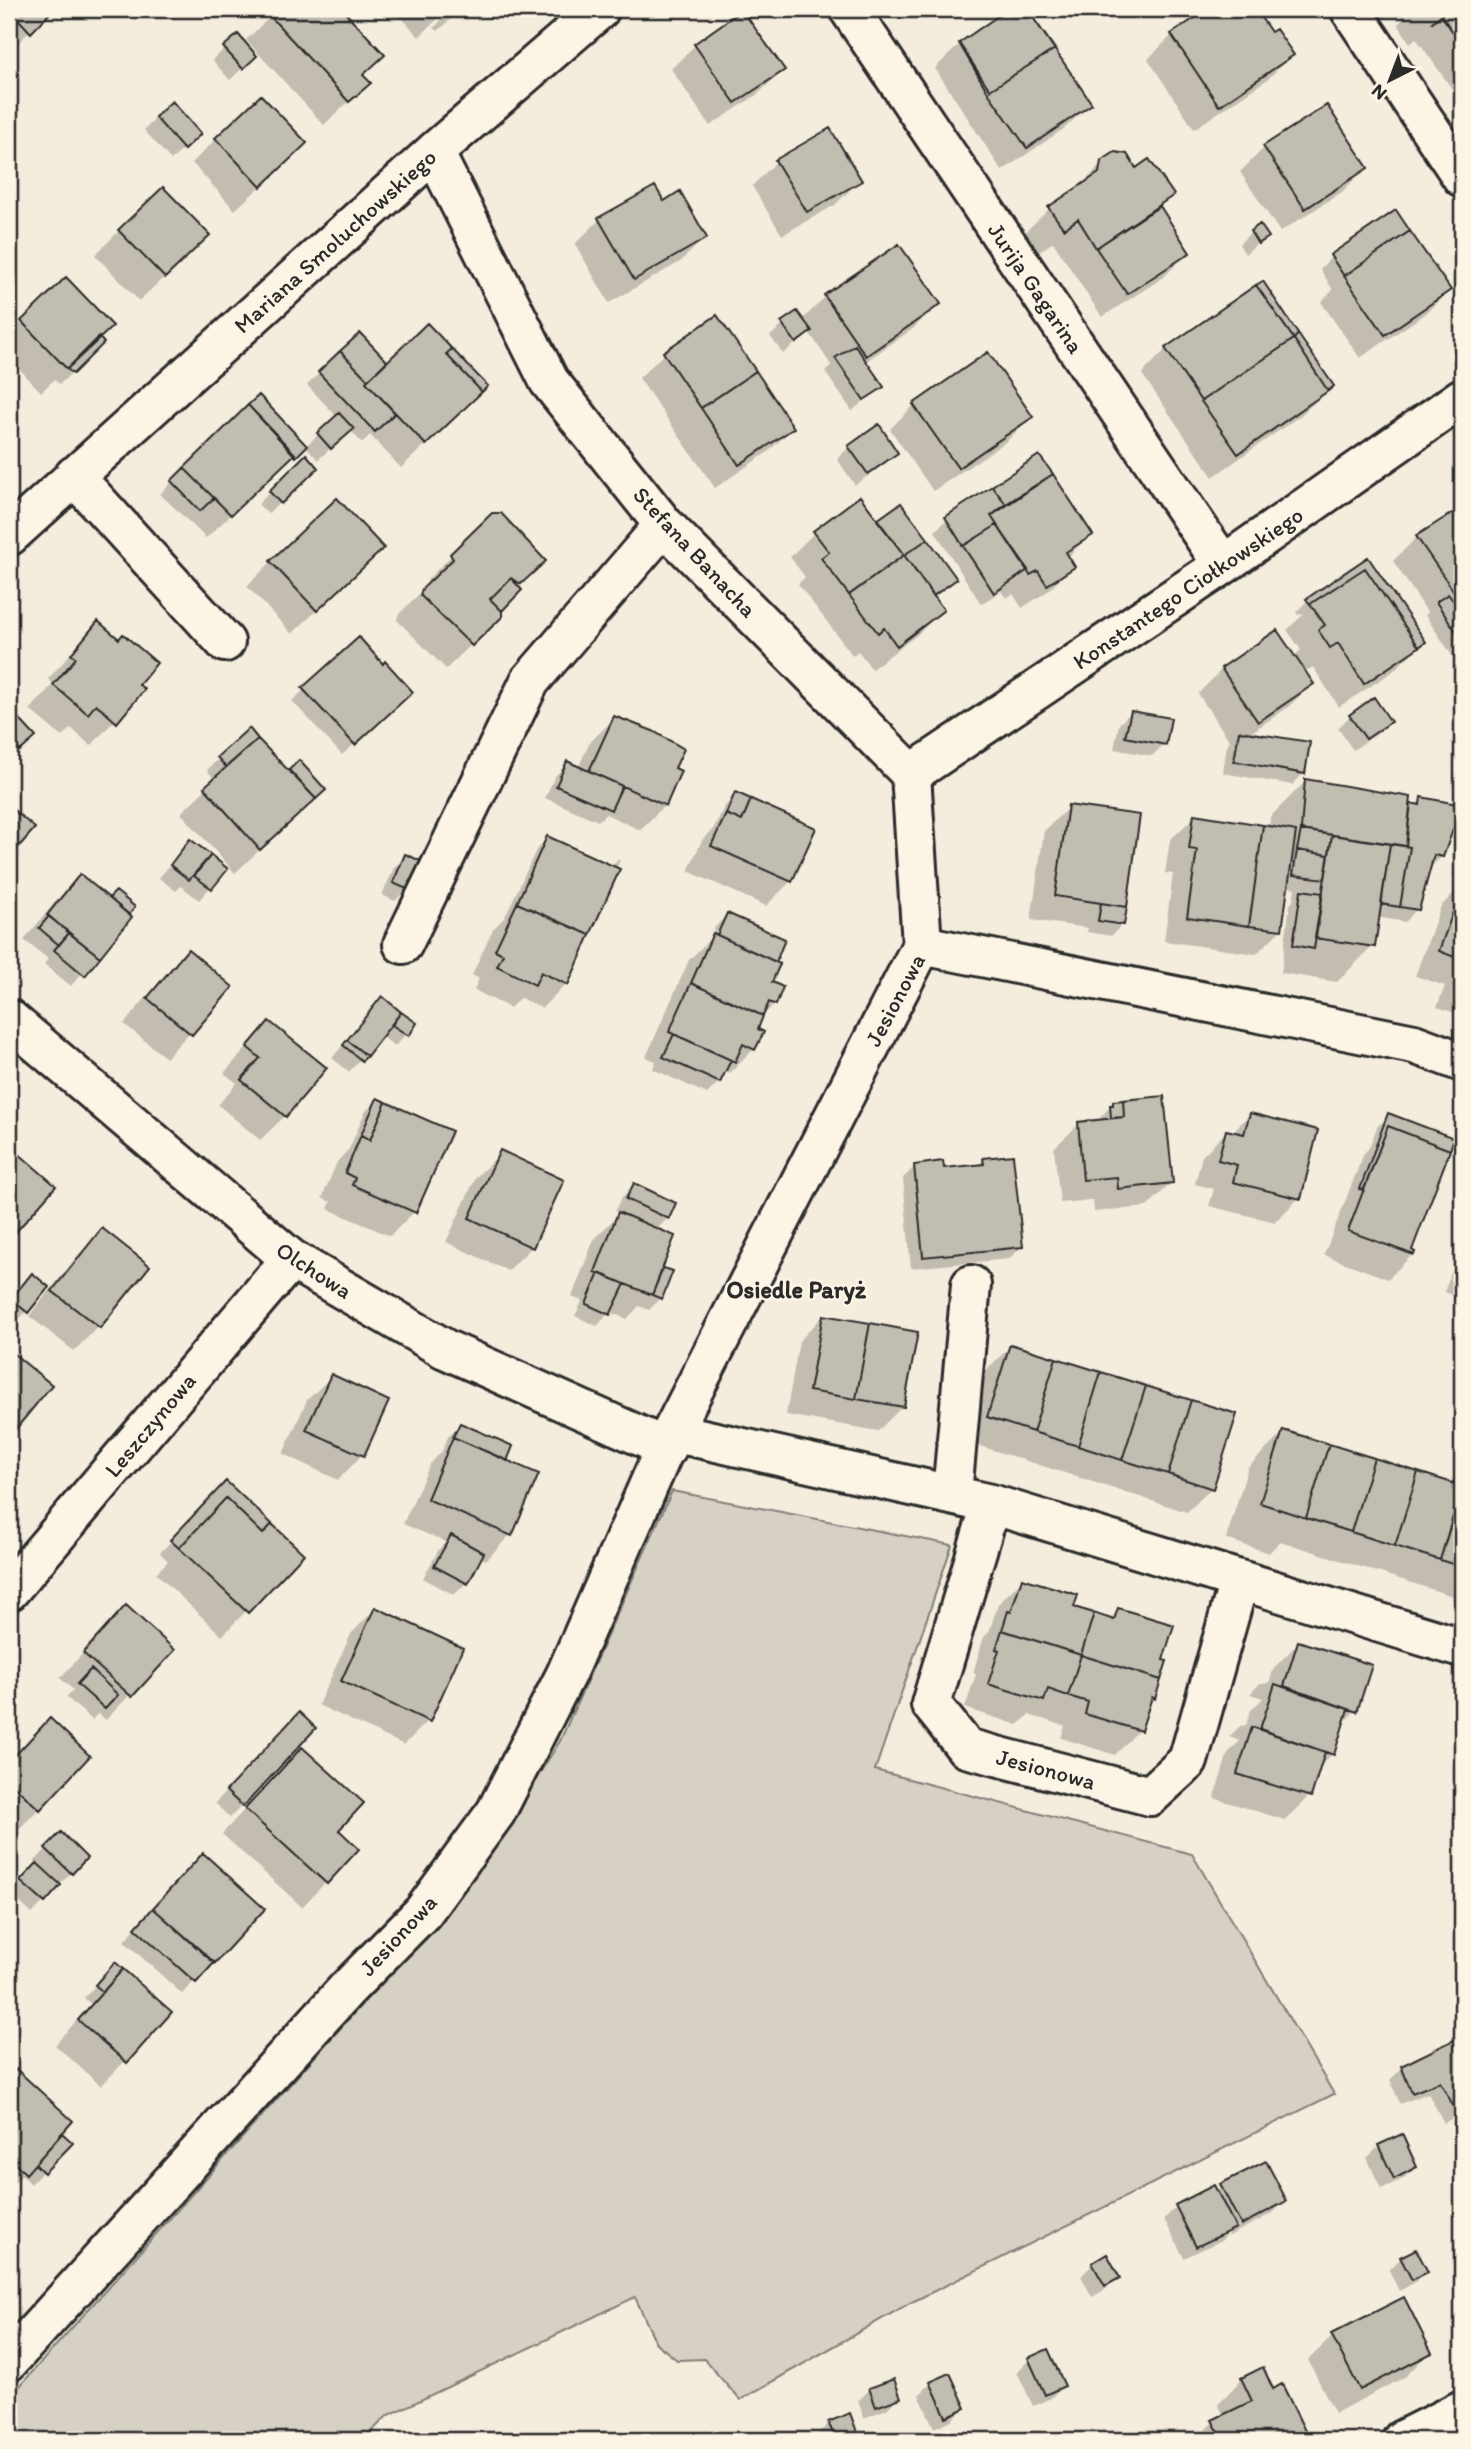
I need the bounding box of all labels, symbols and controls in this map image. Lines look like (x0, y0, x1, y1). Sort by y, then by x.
north arrow (1356, 46, 1426, 116)
text: N (1366, 79, 1391, 105)
street label: Mariana Smoluchowskiego (228, 143, 442, 339)
street label: Jurija Gagarina (982, 217, 1090, 359)
street label: Stefana Banacha (627, 481, 763, 623)
street label: Konstantego Ciołkowskiego (1068, 500, 1308, 676)
street label: Jesionowa (859, 949, 931, 1051)
street label: Olchowa (271, 1235, 357, 1305)
district label: Osiedle Paryż (726, 1275, 867, 1305)
street label: Leszczynowa (98, 1367, 202, 1483)
street label: Jesionowa (994, 1742, 1098, 1796)
street label: Jesionowa (353, 1888, 443, 1982)

